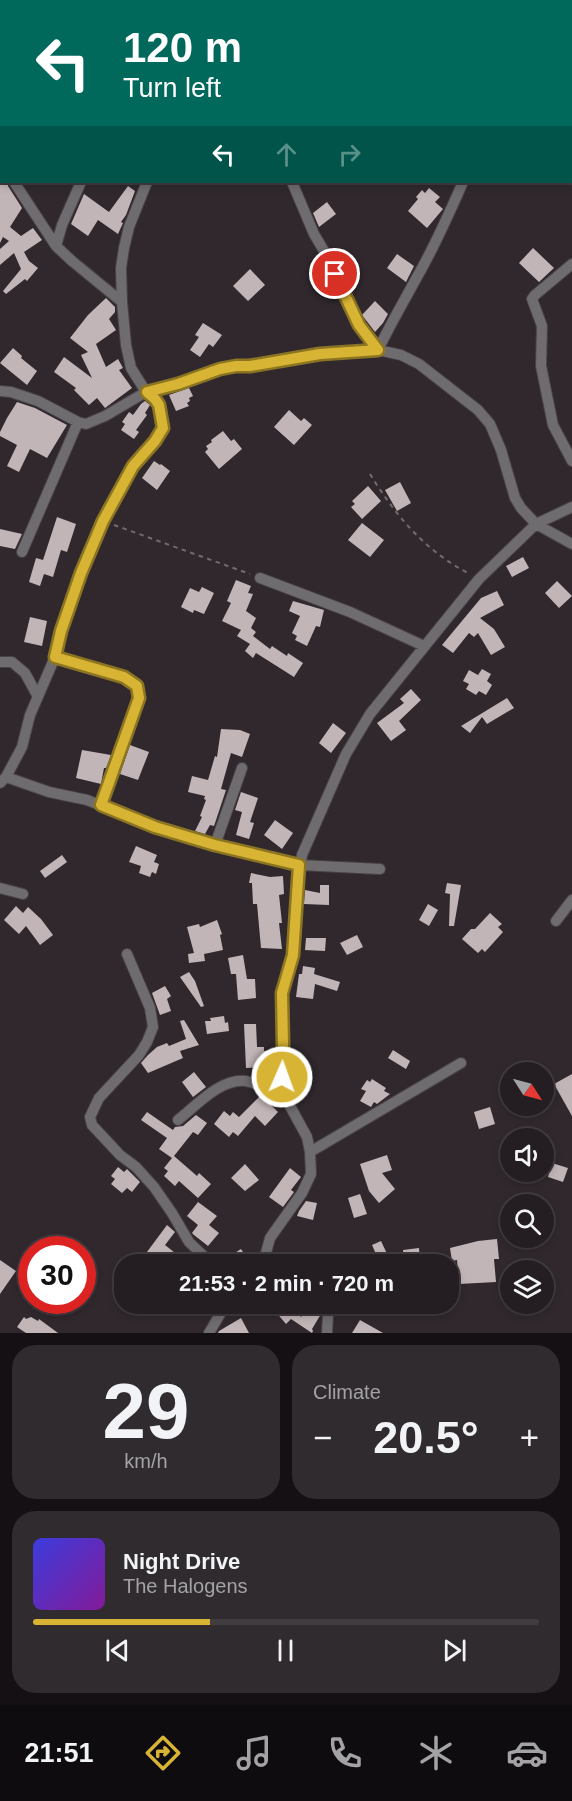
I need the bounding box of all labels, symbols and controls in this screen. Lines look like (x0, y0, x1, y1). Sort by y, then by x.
icon: left (24, 24, 102, 102)
text: 120 m (123, 24, 242, 71)
text: Turn left (123, 73, 221, 103)
icon: left (207, 138, 240, 171)
icon: ahead (270, 138, 303, 171)
icon: right (333, 138, 366, 171)
pin (309, 248, 360, 299)
icon: arrive (318, 257, 351, 290)
position arrow (250, 1045, 314, 1109)
north arrow (500, 1062, 554, 1116)
map controls (500, 1062, 554, 1314)
button: sound (500, 1128, 554, 1182)
button: search (500, 1194, 554, 1248)
speed limit sign: 30 (18, 1236, 96, 1314)
button: layers (500, 1260, 554, 1314)
text: 21:53 · 2 min · 720 m (179, 1271, 394, 1296)
text: 29 (103, 1367, 189, 1455)
text: Climate (313, 1381, 381, 1403)
text: 20.5° (373, 1412, 479, 1463)
text: − (313, 1419, 332, 1456)
text: + (520, 1419, 539, 1456)
text: km/h (124, 1450, 168, 1472)
text: Night Drive (123, 1549, 240, 1574)
text: The Halogens (123, 1575, 248, 1597)
icon: previous (101, 1634, 134, 1667)
icon: pause (269, 1634, 302, 1667)
icon: next (438, 1634, 471, 1667)
icon: directions (142, 1732, 184, 1774)
icon: music (233, 1732, 275, 1774)
icon: phone (324, 1732, 366, 1774)
icon: climate (415, 1732, 457, 1774)
icon: car (506, 1732, 548, 1774)
text: 21:51 (24, 1738, 93, 1768)

